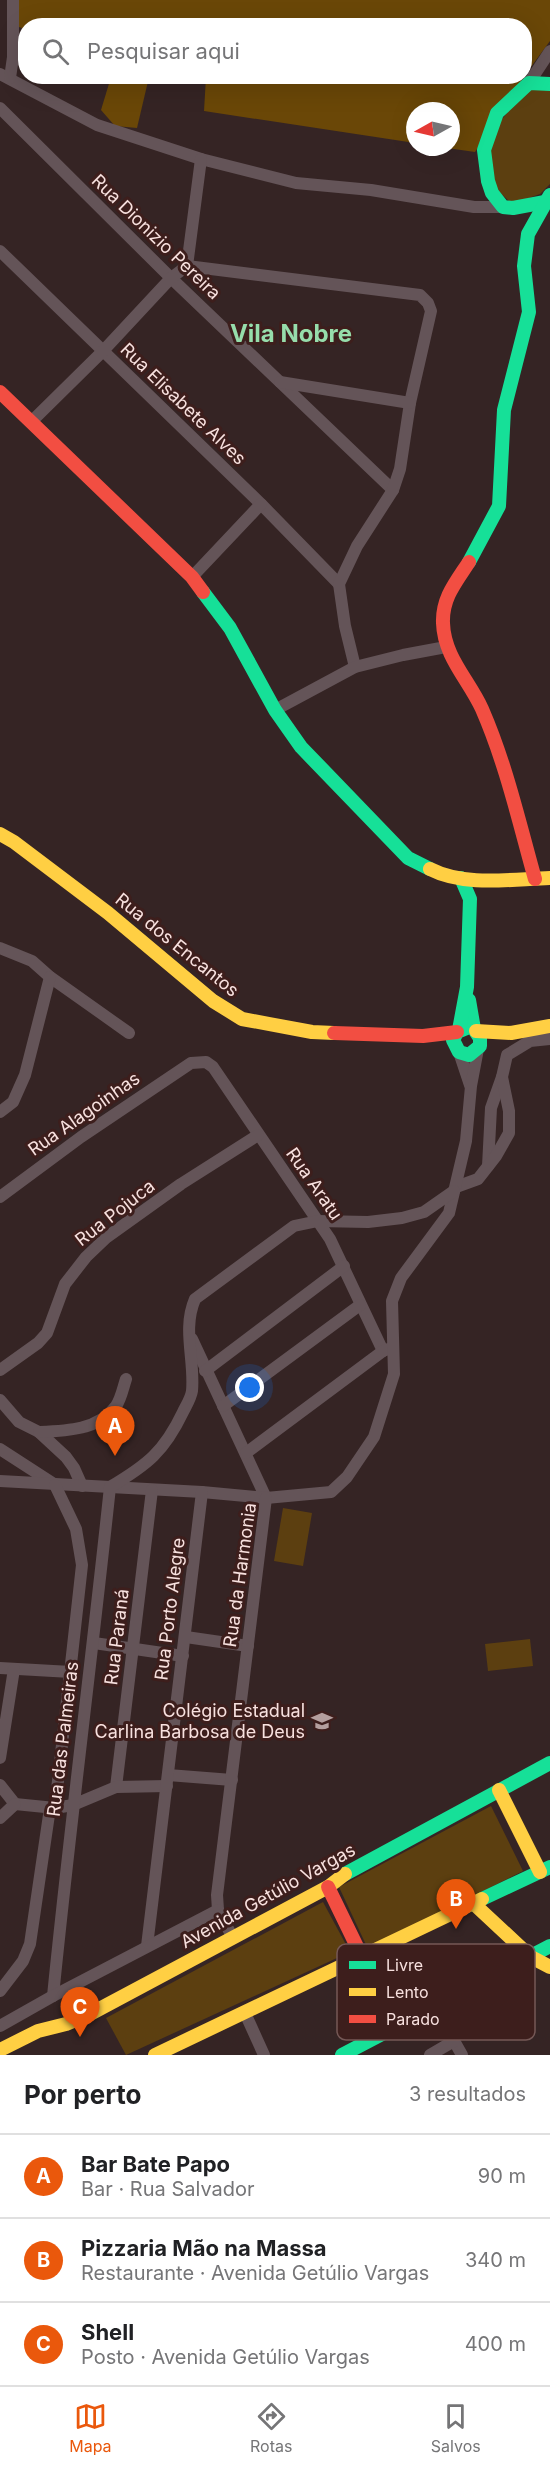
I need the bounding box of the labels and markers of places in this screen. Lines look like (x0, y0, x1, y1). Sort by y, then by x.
pin: A (96, 1406, 134, 1456)
place label: Colégio Estadual Carlina Barbosa de Deus (95, 1700, 305, 1742)
school or university icon: Colégio Estadual Carlina Barbosa de Deus (310, 1709, 334, 1733)
pin: B (436, 1880, 476, 1929)
pin: C (60, 1988, 100, 2037)

